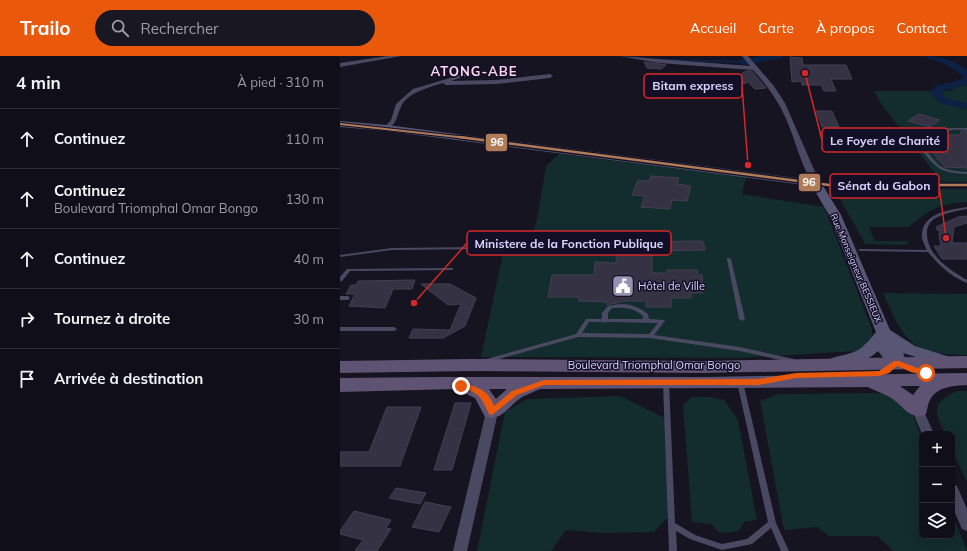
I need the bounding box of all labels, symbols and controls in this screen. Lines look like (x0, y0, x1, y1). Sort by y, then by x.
search box (95, 10, 375, 46)
text: Trailo (20, 16, 71, 40)
icon: search (109, 17, 131, 39)
text: Rechercher (141, 19, 219, 38)
text: Accueil (690, 19, 736, 37)
text: Carte (758, 19, 794, 37)
text: À propos (816, 19, 875, 37)
text: Contact (897, 19, 947, 37)
district label: ATONG-ABE (431, 63, 517, 79)
text: 4 min (16, 72, 61, 93)
text: À pied · 310 m (237, 74, 324, 90)
callout: Bitam express (644, 74, 742, 98)
text: Bitam express (652, 78, 734, 93)
icon: ahead (16, 128, 38, 150)
callout: Le Foyer de Charité (822, 128, 948, 152)
text: Continuez (54, 129, 125, 148)
text: 110 m (286, 131, 324, 147)
line badge: 96 (485, 133, 508, 152)
text: Le Foyer de Charité (830, 133, 941, 148)
text: 96 (490, 135, 504, 149)
line badge: 96 (798, 173, 821, 192)
callout: Sénat du Gabon (830, 174, 939, 198)
text: 96 (802, 175, 816, 189)
text: Sénat du Gabon (838, 178, 930, 193)
text: Continuez (54, 181, 125, 200)
icon: ahead (16, 188, 38, 210)
text: 130 m (286, 191, 324, 207)
text: Boulevard Triomphal Omar Bongo (54, 200, 258, 216)
street label: Rue Monseigneur BESSIEUX (828, 212, 884, 324)
callout: Ministere de la Fonction Publique (467, 231, 671, 255)
text: Ministere de la Fonction Publique (475, 236, 664, 251)
icon: ahead (16, 248, 38, 270)
text: Continuez (54, 249, 125, 268)
text: 40 m (294, 251, 324, 267)
public building icon: Hôtel de Ville (610, 273, 636, 299)
place label: Hôtel de Ville (638, 279, 705, 293)
icon: right (16, 308, 38, 330)
text: Tournez à droite (54, 309, 170, 328)
text: 30 m (294, 311, 324, 327)
street label: Boulevard Triomphal Omar Bongo (568, 358, 740, 372)
route start (917, 364, 935, 382)
icon: arrive (16, 368, 38, 390)
text: Arrivée à destination (54, 369, 203, 388)
route end (452, 377, 470, 395)
map controls (919, 431, 955, 539)
button: + (919, 431, 955, 467)
button: − (919, 467, 955, 503)
button: layers (919, 503, 955, 539)

